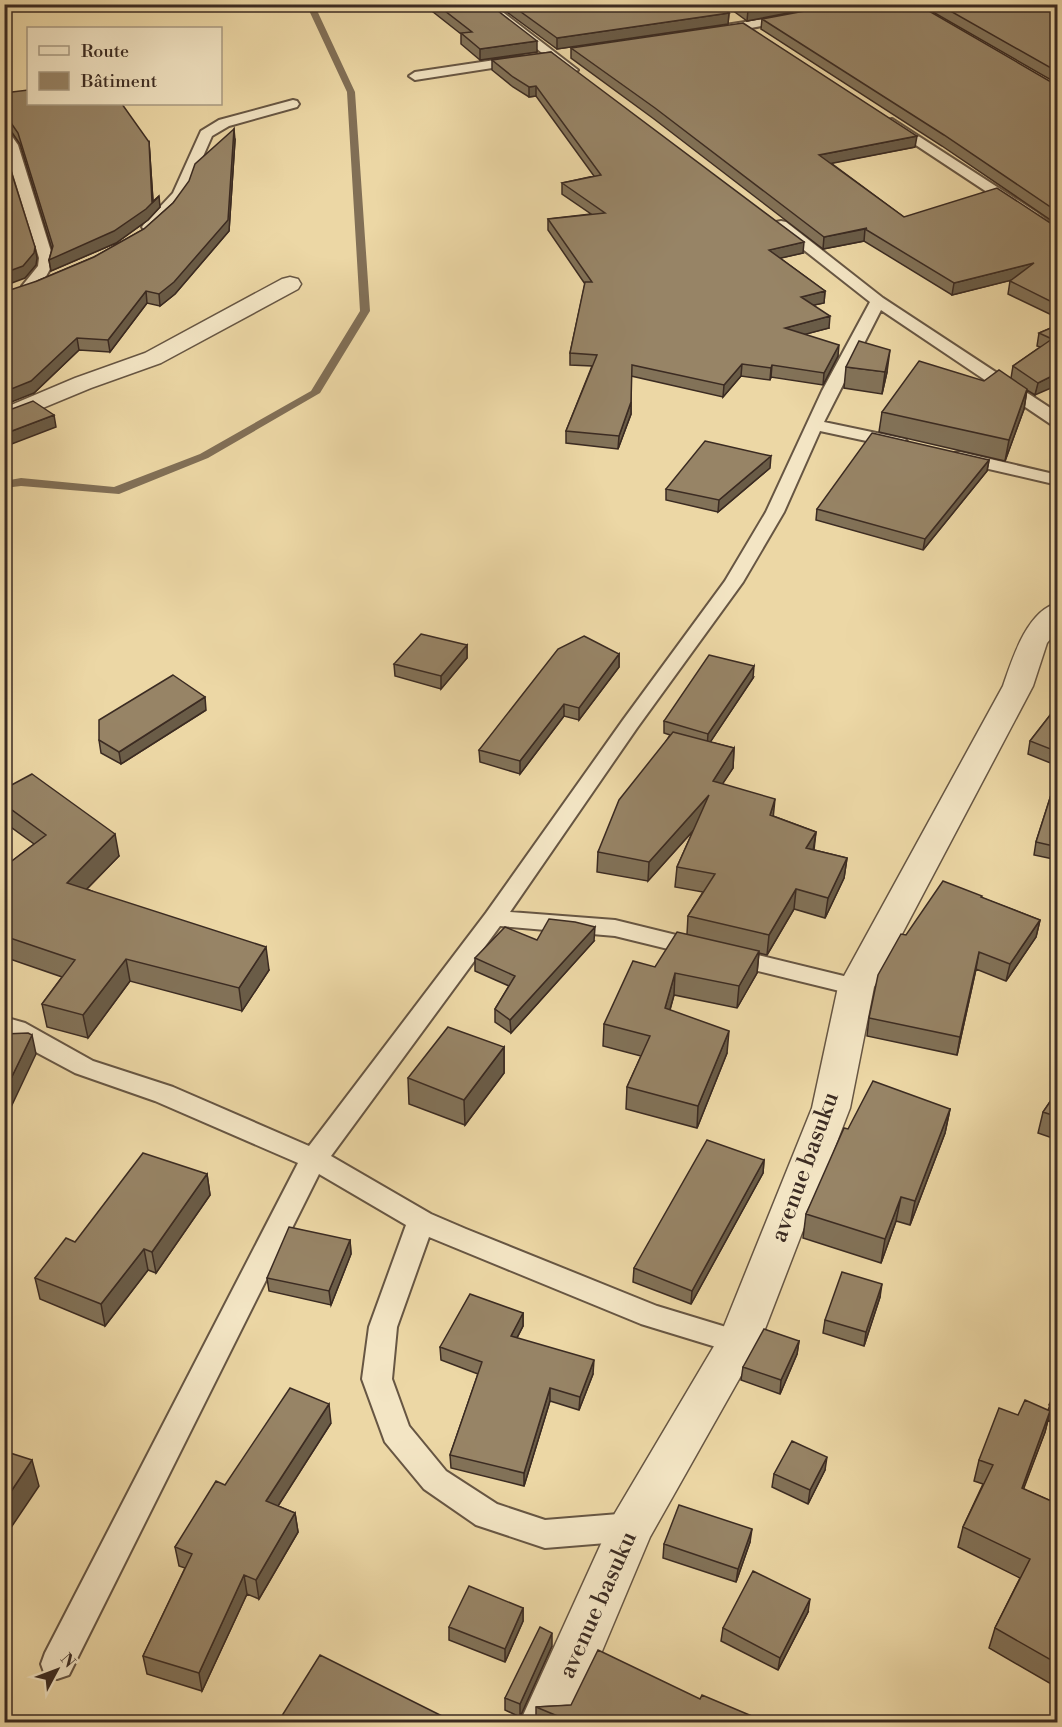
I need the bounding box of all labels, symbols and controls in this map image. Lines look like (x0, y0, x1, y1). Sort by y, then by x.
legend (27, 27, 222, 105)
text: Route (81, 40, 129, 63)
text: Bâtiment (80, 70, 158, 93)
street label: avenue basuku (764, 1088, 846, 1246)
street label: avenue basuku (552, 1527, 644, 1683)
north arrow (27, 1640, 87, 1700)
text: N (56, 1649, 79, 1672)

